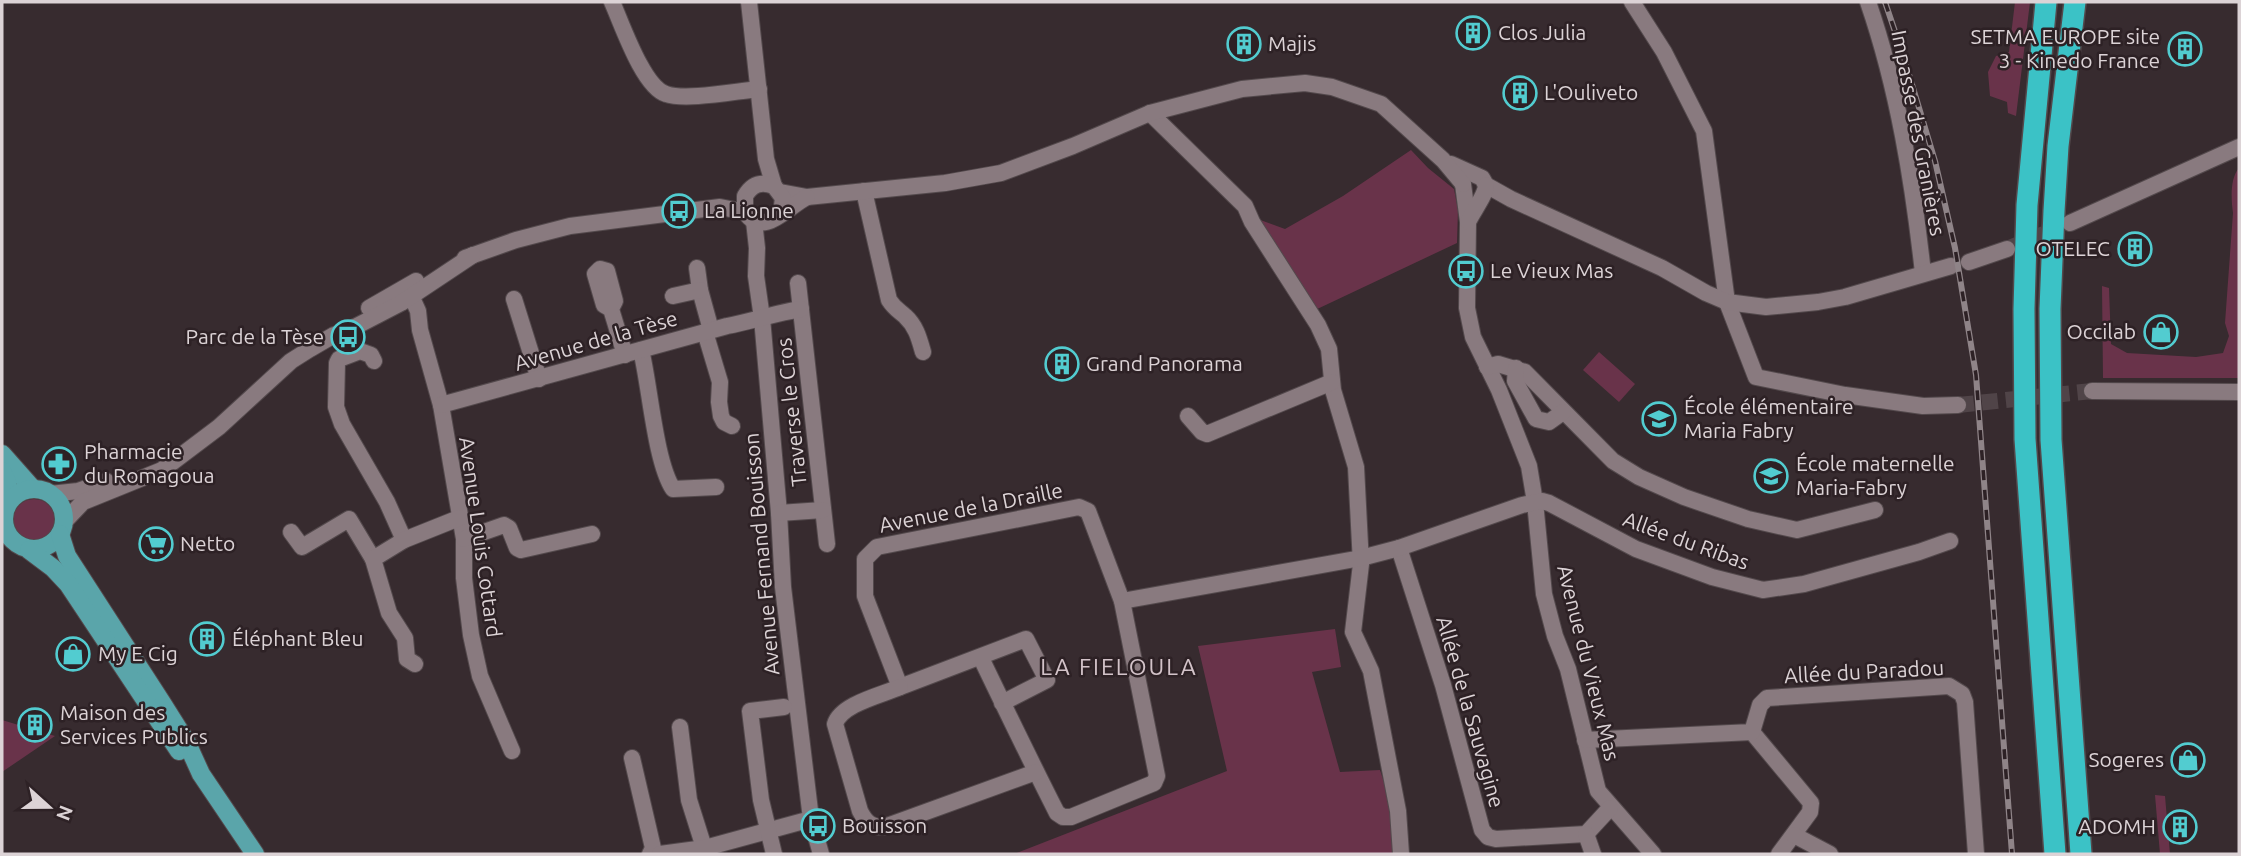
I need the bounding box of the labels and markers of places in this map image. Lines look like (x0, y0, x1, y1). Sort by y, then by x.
building icon: Clos Julia (1454, 14, 1492, 52)
place label: Clos Julia (1498, 20, 1586, 44)
place label: SETMA EUROPE site 3 - Kinedo France (1970, 24, 2160, 72)
building icon: Majis (1225, 25, 1263, 63)
building icon: SETMA EUROPE site 3 - Kinedo France (2166, 30, 2204, 68)
place label: Majis (1268, 31, 1316, 55)
building icon: L'Ouliveto (1501, 74, 1539, 112)
place label: L'Ouliveto (1544, 80, 1638, 104)
bus stop icon: La Lionne (660, 192, 698, 230)
place label: La Lionne (704, 198, 794, 222)
building icon: OTELEC (2116, 230, 2154, 268)
place label: OTELEC (2036, 236, 2110, 260)
bus stop icon: Le Vieux Mas (1447, 252, 1485, 290)
place label: Le Vieux Mas (1490, 258, 1613, 282)
shop icon: Occilab (2142, 313, 2180, 351)
bus stop icon: Parc de la Tèse (329, 318, 367, 356)
place label: Occilab (2067, 319, 2136, 343)
place label: Parc de la Tèse (186, 324, 324, 348)
building icon: Grand Panorama (1043, 345, 1081, 383)
place label: Grand Panorama (1086, 351, 1243, 375)
place label: École élémentaire Maria Fabry (1684, 394, 1854, 442)
school or university icon: École élémentaire Maria Fabry (1640, 400, 1678, 438)
place label: Pharmacie du Romagoua (84, 439, 214, 487)
pharmacy icon: Pharmacie du Romagoua (40, 445, 78, 483)
place label: École maternelle Maria-Fabry (1796, 451, 1955, 499)
school or university icon: École maternelle Maria-Fabry (1752, 457, 1790, 495)
supermarket icon: Netto (137, 525, 175, 563)
place label: Netto (180, 531, 235, 555)
building icon: Éléphant Bleu (188, 620, 226, 658)
place label: Éléphant Bleu (232, 626, 363, 650)
shop icon: My E Cig (54, 635, 92, 673)
place label: My E Cig (98, 641, 178, 665)
place label: Maison des Services Publics (60, 700, 208, 748)
building icon: Maison des Services Publics (16, 706, 54, 744)
shop icon: Sogeres (2169, 741, 2207, 779)
place label: Sogeres (2088, 747, 2164, 771)
bus stop icon: Bouisson (799, 807, 837, 845)
building icon: ADOMH (2161, 808, 2199, 846)
place label: Bouisson (842, 813, 927, 837)
place label: ADOMH (2078, 814, 2156, 838)

